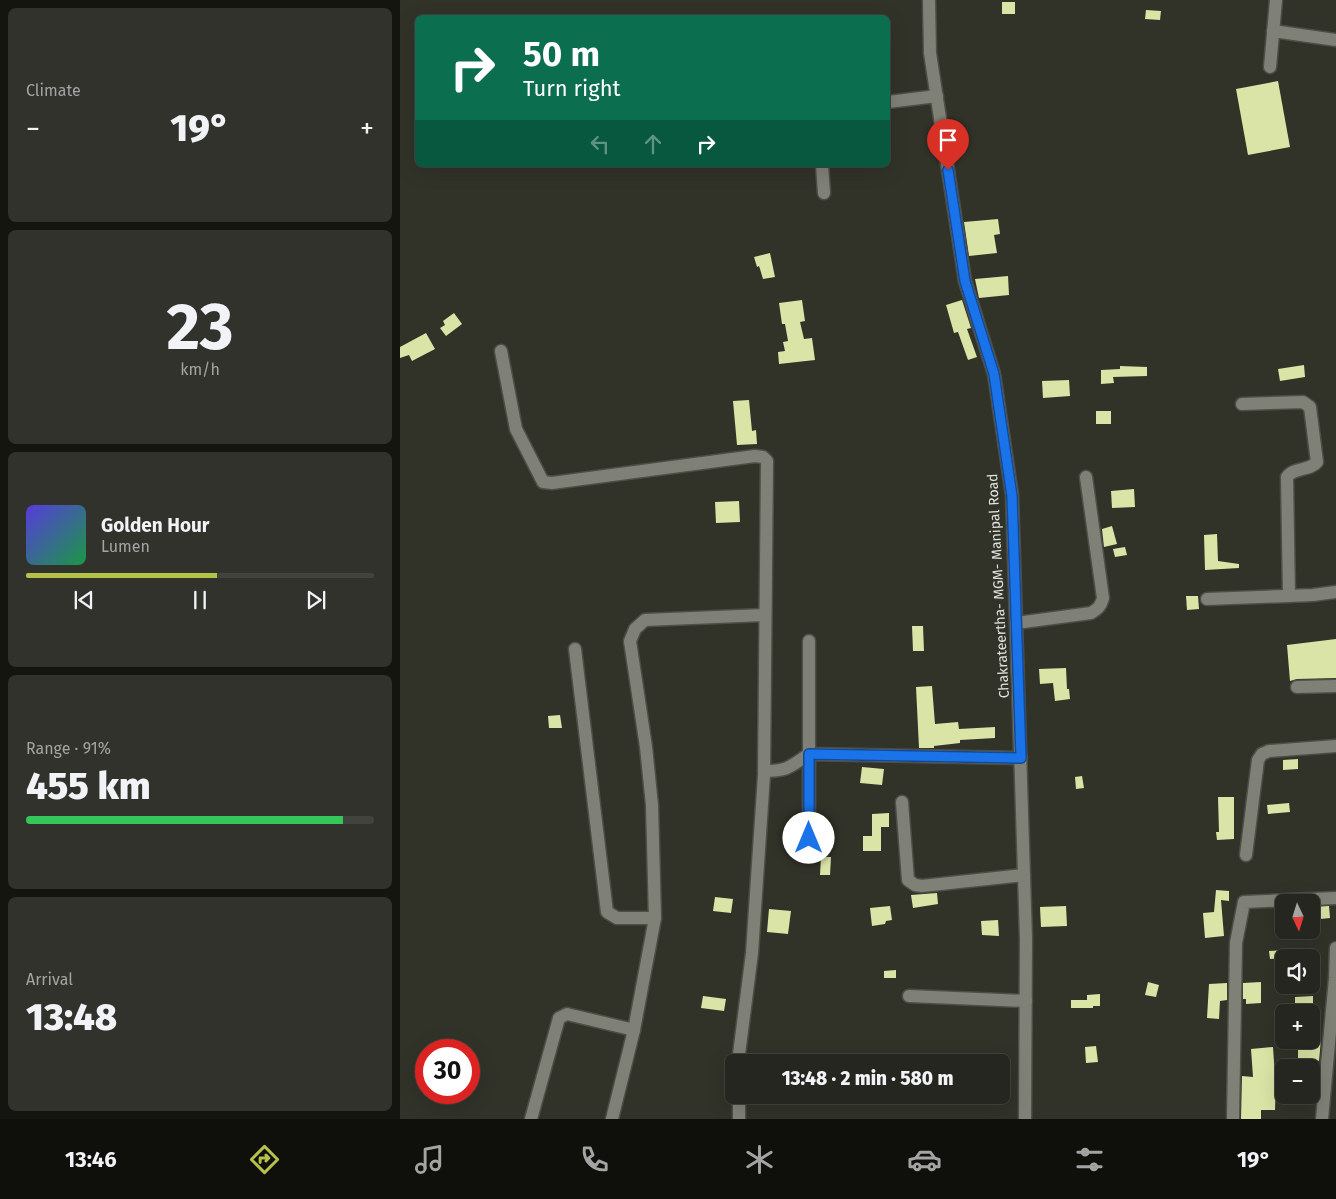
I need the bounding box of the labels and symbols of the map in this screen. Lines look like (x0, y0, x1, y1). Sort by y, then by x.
pin (927, 119, 969, 170)
street label: Chakrateertha- MGM- Manipal Road (984, 473, 1013, 699)
position arrow (782, 811, 834, 863)
north arrow (1275, 894, 1320, 939)
speed limit sign: 30 (415, 1039, 480, 1104)

